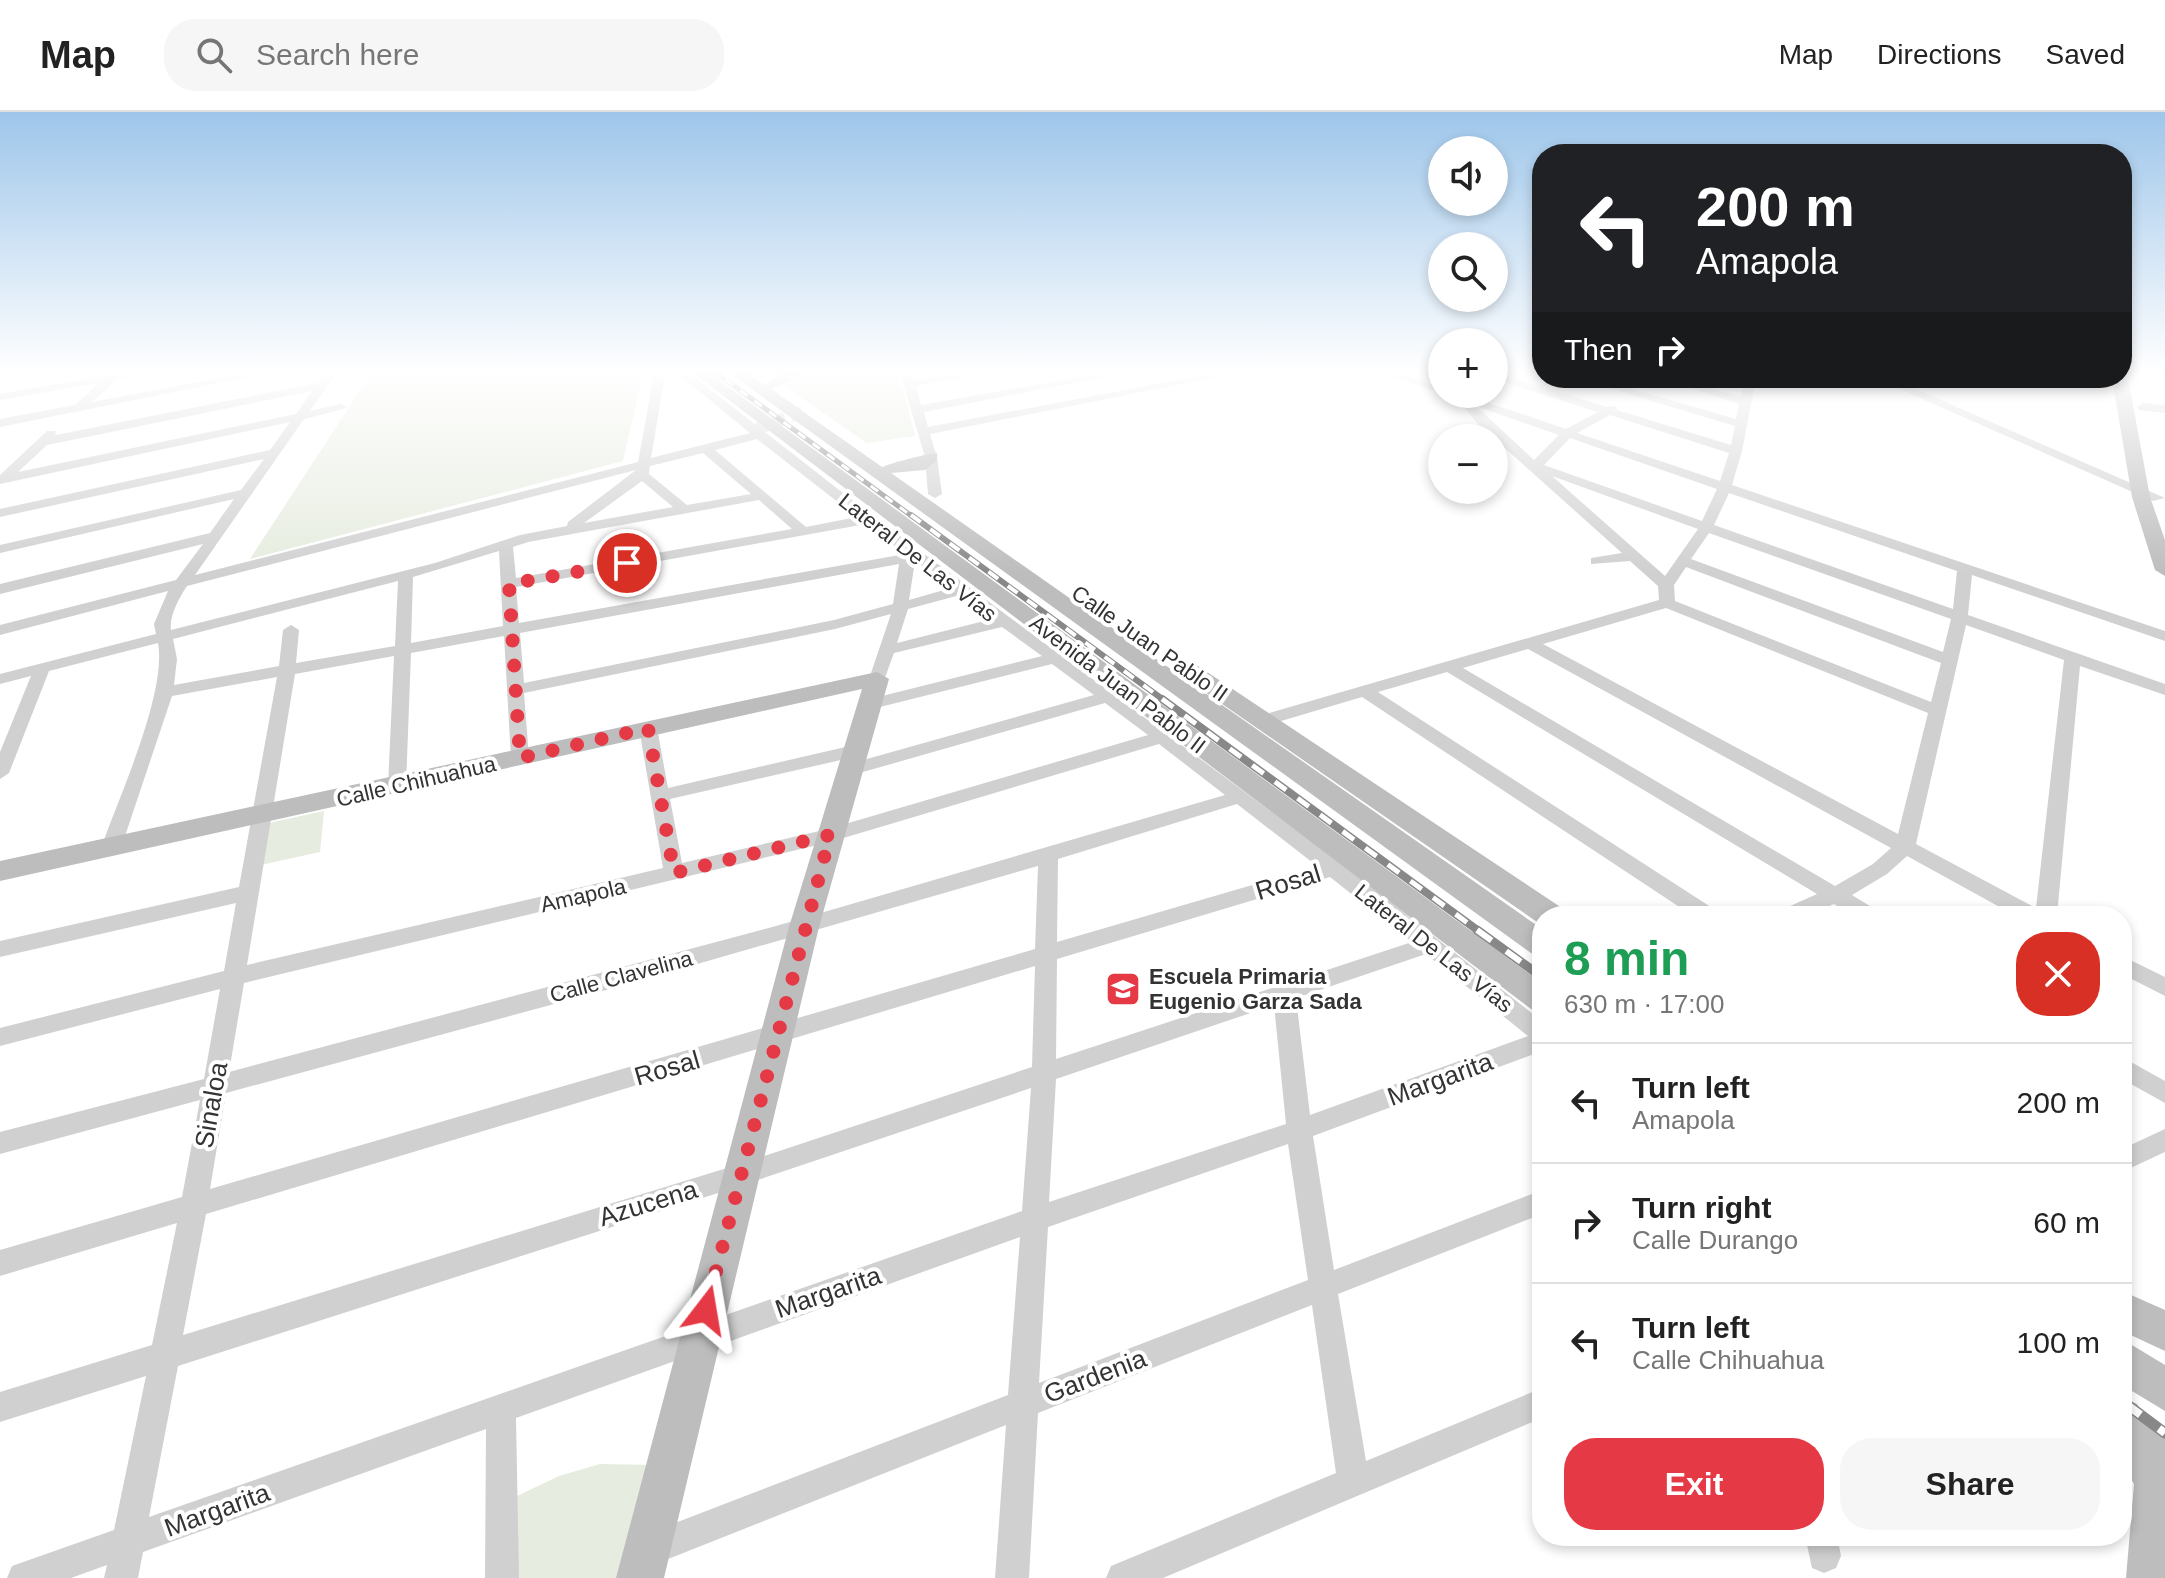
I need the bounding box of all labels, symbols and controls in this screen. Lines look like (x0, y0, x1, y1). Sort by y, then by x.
search box (164, 19, 724, 91)
icon: search (192, 33, 236, 77)
text: Map (40, 34, 116, 76)
text: Search here (256, 38, 419, 71)
text: Map (1779, 39, 1833, 70)
text: Directions (1877, 39, 2002, 70)
text: Saved (2046, 39, 2125, 70)
map controls (1428, 136, 1508, 504)
button: sound (1428, 136, 1508, 216)
text: 200 m (1696, 175, 1855, 238)
icon: left (1564, 176, 1668, 280)
button: search (1428, 232, 1508, 312)
text: Amapola (1696, 241, 1838, 282)
button: + (1428, 328, 1508, 408)
icon: right (1648, 328, 1692, 372)
text: Then (1564, 333, 1632, 366)
button: − (1428, 424, 1508, 504)
street label: Lateral De Las Vías (834, 488, 1002, 627)
pin (593, 529, 661, 597)
icon: arrive (605, 541, 649, 585)
street label: Calle Juan Pablo II (1067, 580, 1233, 707)
street label: Avenida Juan Pablo II (1025, 610, 1211, 759)
street label: Calle Chihuahua (334, 751, 499, 812)
street label: Rosal (1252, 858, 1324, 906)
street label: Amapola (538, 873, 629, 917)
street label: Lateral De Las Vías (1350, 879, 1518, 1018)
text: 8 min (1564, 932, 1689, 985)
button: close (2016, 932, 2100, 1016)
street label: Calle Clavelina (547, 945, 696, 1008)
place label: Escuela Primaria Eugenio Garza Sada (1149, 964, 1362, 1014)
school or university icon: Escuela Primaria Eugenio Garza Sada (1104, 970, 1142, 1008)
text: 630 m · 17:00 (1564, 989, 1724, 1019)
street label: Rosal (631, 1044, 703, 1092)
street label: Margarita (1383, 1046, 1497, 1112)
street label: Sinaloa (189, 1059, 233, 1150)
text: Turn left (1632, 1071, 1750, 1104)
icon: left (1564, 1081, 1608, 1125)
text: 200 m (2017, 1086, 2100, 1119)
text: Amapola (1632, 1105, 1735, 1135)
street label: Azucena (595, 1174, 701, 1232)
text: Turn right (1632, 1191, 1771, 1224)
icon: right (1564, 1201, 1608, 1245)
text: 60 m (2033, 1206, 2100, 1239)
text: Calle Durango (1632, 1225, 1798, 1255)
street label: Margarita (771, 1260, 885, 1324)
position arrow (664, 1268, 748, 1352)
text: Turn left (1632, 1311, 1750, 1344)
icon: left (1564, 1321, 1608, 1365)
text: 100 m (2017, 1326, 2100, 1359)
street label: Gardenia (1040, 1343, 1151, 1409)
text: Calle Chihuahua (1632, 1345, 1824, 1375)
button: Exit (1564, 1438, 1824, 1530)
button: Share (1840, 1438, 2100, 1530)
street label: Margarita (160, 1477, 274, 1543)

